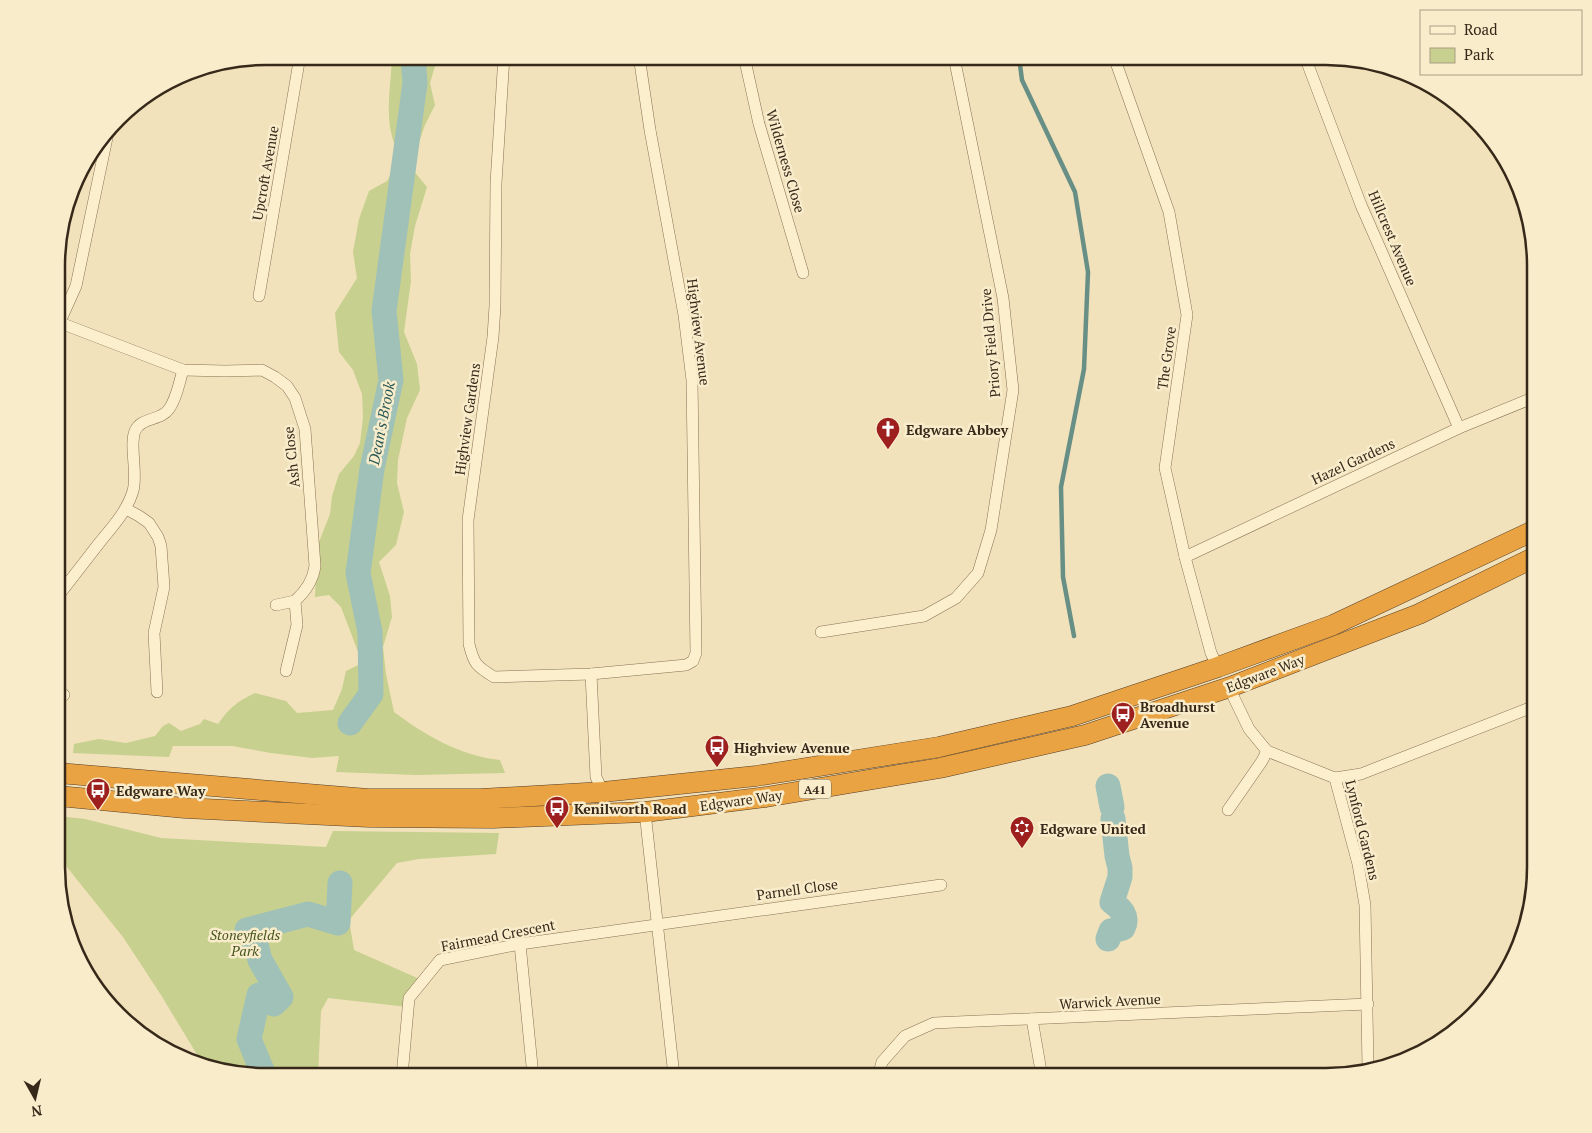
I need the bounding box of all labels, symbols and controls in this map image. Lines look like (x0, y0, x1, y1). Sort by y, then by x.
legend (1420, 10, 1582, 75)
text: Road (1464, 19, 1497, 39)
text: Park (1464, 44, 1494, 64)
street label: Wilderness Close (762, 107, 810, 215)
street label: Upcroft Avenue (247, 124, 283, 222)
street label: Hillcrest Avenue (1364, 187, 1422, 289)
street label: Highview Avenue (683, 277, 715, 387)
street label: Priory Field Drive (976, 288, 1004, 398)
street label: The Grove (1152, 325, 1180, 391)
street label: Highview Gardens (450, 362, 484, 476)
water label: Dean's Brook (363, 379, 399, 467)
church icon: Edgware Abbey (875, 416, 901, 450)
place label: Edgware Abbey (906, 420, 1009, 439)
street label: Ash Close (278, 426, 304, 488)
street label: Hazel Gardens (1308, 433, 1398, 489)
street label: Edgware Way (1223, 649, 1308, 697)
place label: Broadhurst Avenue (1140, 697, 1216, 732)
bus stop icon: Broadhurst Avenue (1110, 701, 1136, 735)
bus stop icon: Highview Avenue (704, 734, 730, 768)
place label: Highview Avenue (734, 738, 850, 757)
bus stop icon: Edgware Way (85, 777, 111, 811)
street label: Lynford Gardens (1341, 778, 1385, 882)
road number: A41 (799, 780, 831, 799)
place label: Edgware Way (116, 781, 206, 800)
street label: Edgware Way (699, 785, 784, 815)
bus stop icon: Kenilworth Road (544, 795, 570, 829)
place label: Kenilworth Road (574, 799, 687, 818)
synagogue icon: Edgware United (1009, 815, 1035, 849)
place label: Edgware United (1040, 819, 1147, 838)
street label: Parnell Close (755, 874, 839, 904)
street label: Fairmead Crescent (439, 914, 558, 955)
park label: Stoneyfields Park (210, 925, 280, 960)
street label: Warwick Avenue (1059, 989, 1161, 1013)
north arrow (10, 1073, 60, 1123)
text: N (30, 1101, 43, 1122)

